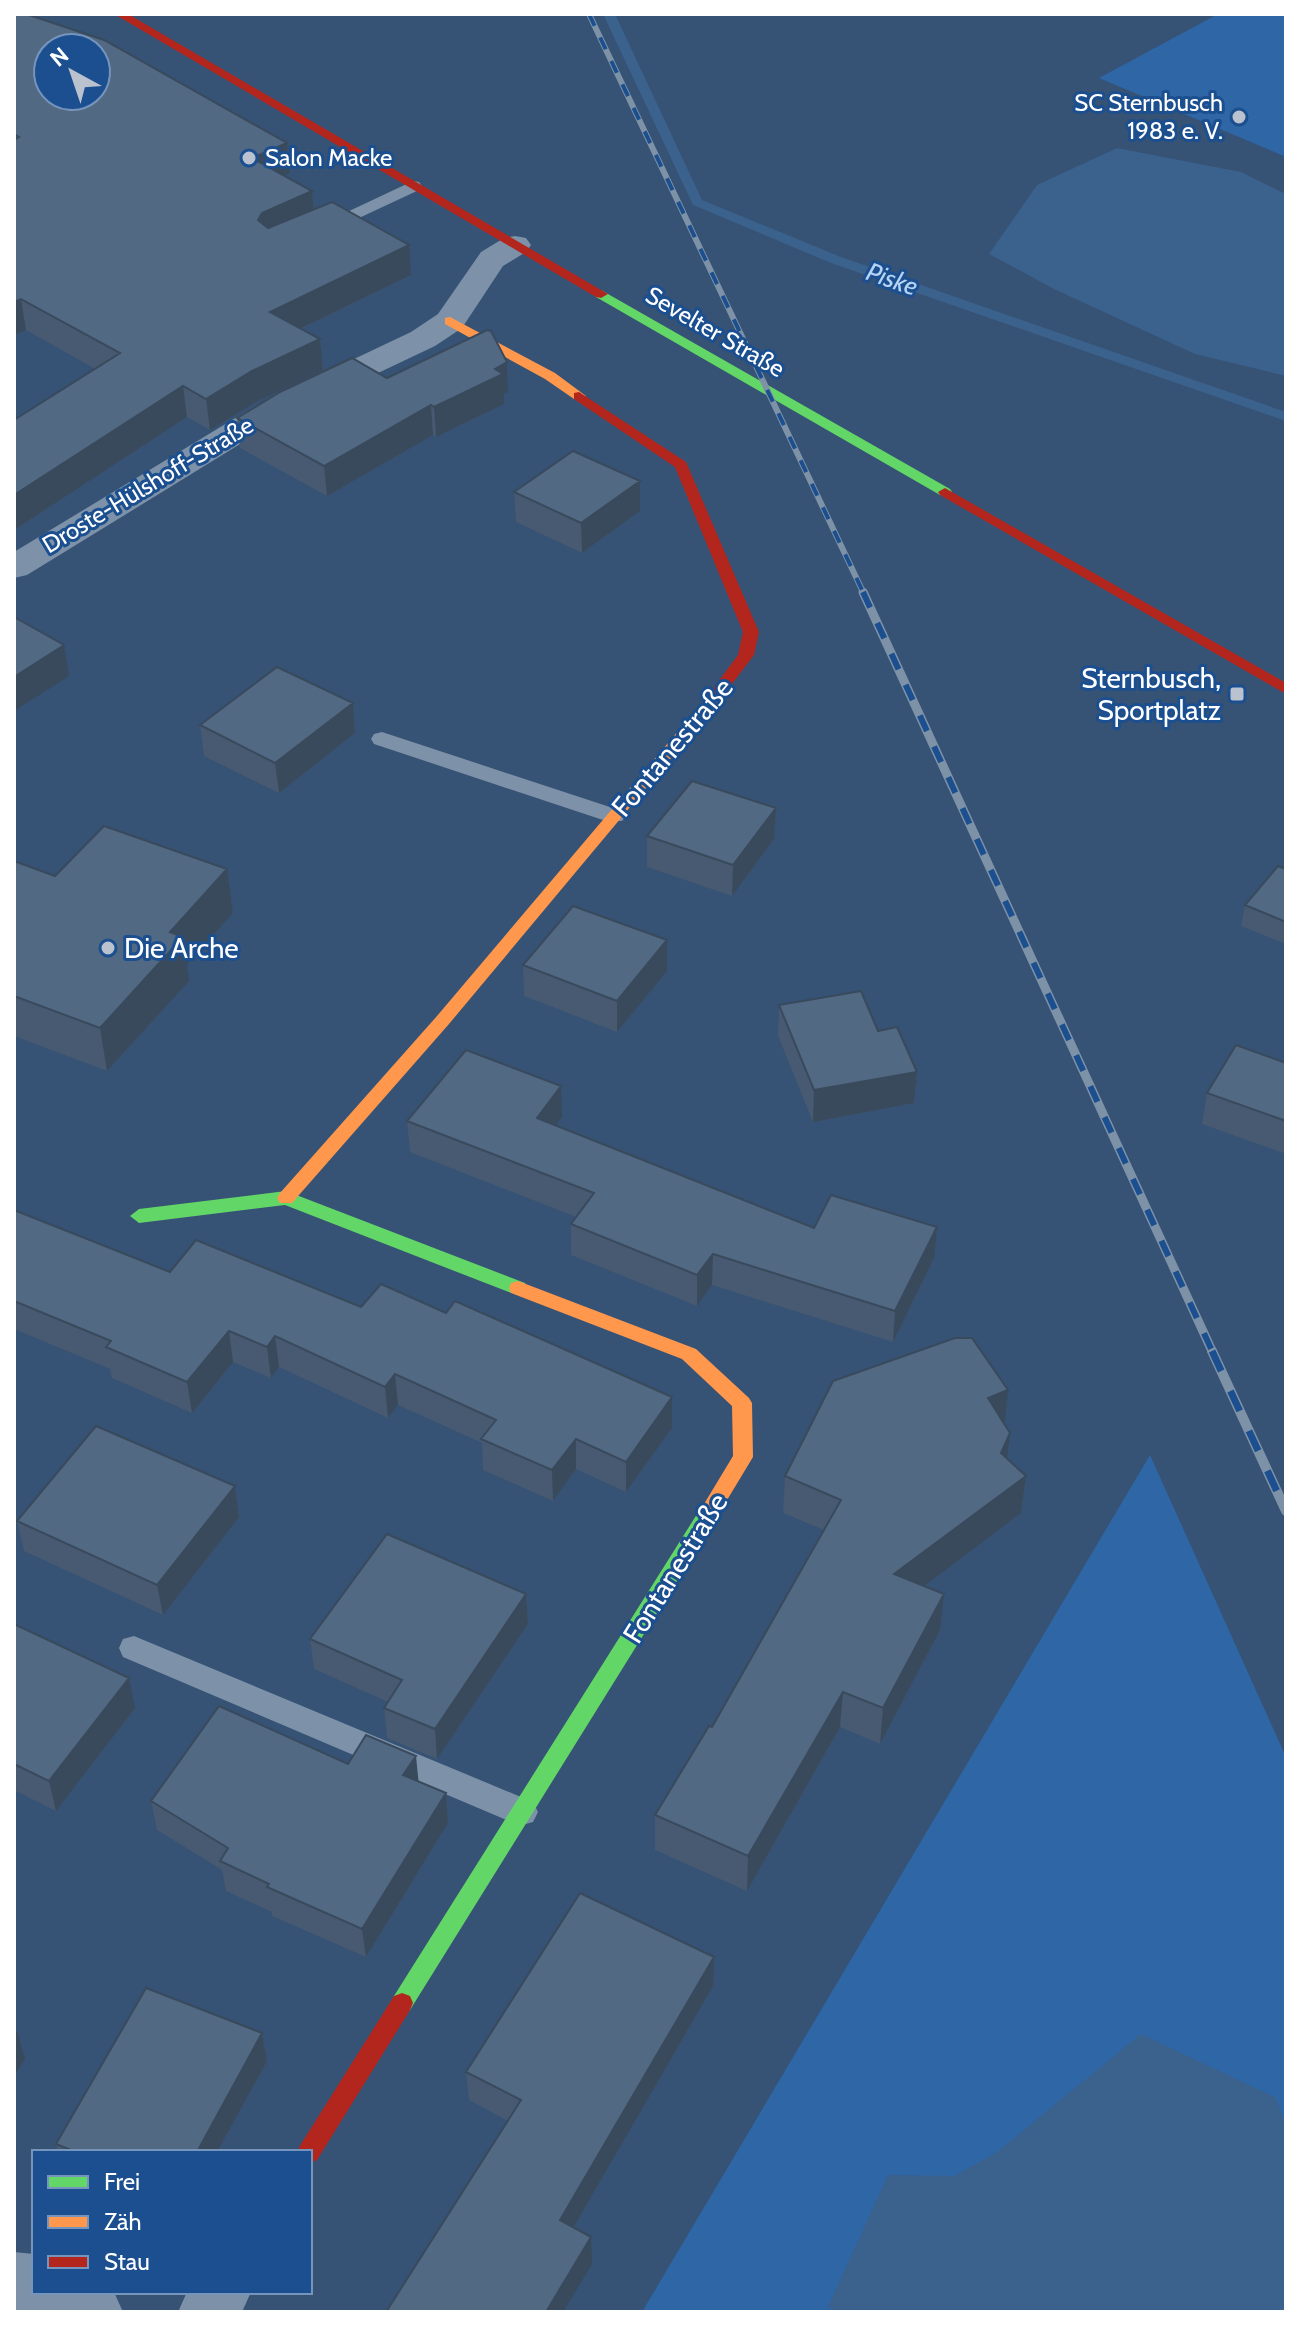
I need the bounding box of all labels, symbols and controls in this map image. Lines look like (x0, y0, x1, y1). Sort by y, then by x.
north arrow (32, 32, 112, 112)
text: N (45, 42, 74, 72)
place label: SC Sternbusch 1983 e. V. (1074, 88, 1223, 145)
marker: SC Sternbusch 1983 e. V. (1230, 108, 1248, 126)
place label: Salon Macke (265, 143, 392, 172)
marker: Salon Macke (240, 149, 258, 167)
water label: Piske (862, 255, 922, 303)
street label: Sevelter Straße (641, 280, 790, 383)
street label: Droste-Hülshoff-Straße (37, 410, 258, 559)
place label: Sternbusch, Sportplatz (1081, 661, 1221, 727)
street label: Fontanestraße (604, 671, 740, 823)
marker: Sternbusch, Sportplatz (1228, 685, 1246, 703)
place label: Die Arche (124, 931, 239, 965)
marker: Die Arche (99, 939, 117, 957)
street label: Fontanestraße (615, 1487, 735, 1649)
legend (32, 2150, 312, 2294)
text: Frei (104, 2167, 140, 2196)
text: Zäh (104, 2207, 141, 2236)
text: Stau (104, 2247, 150, 2276)

